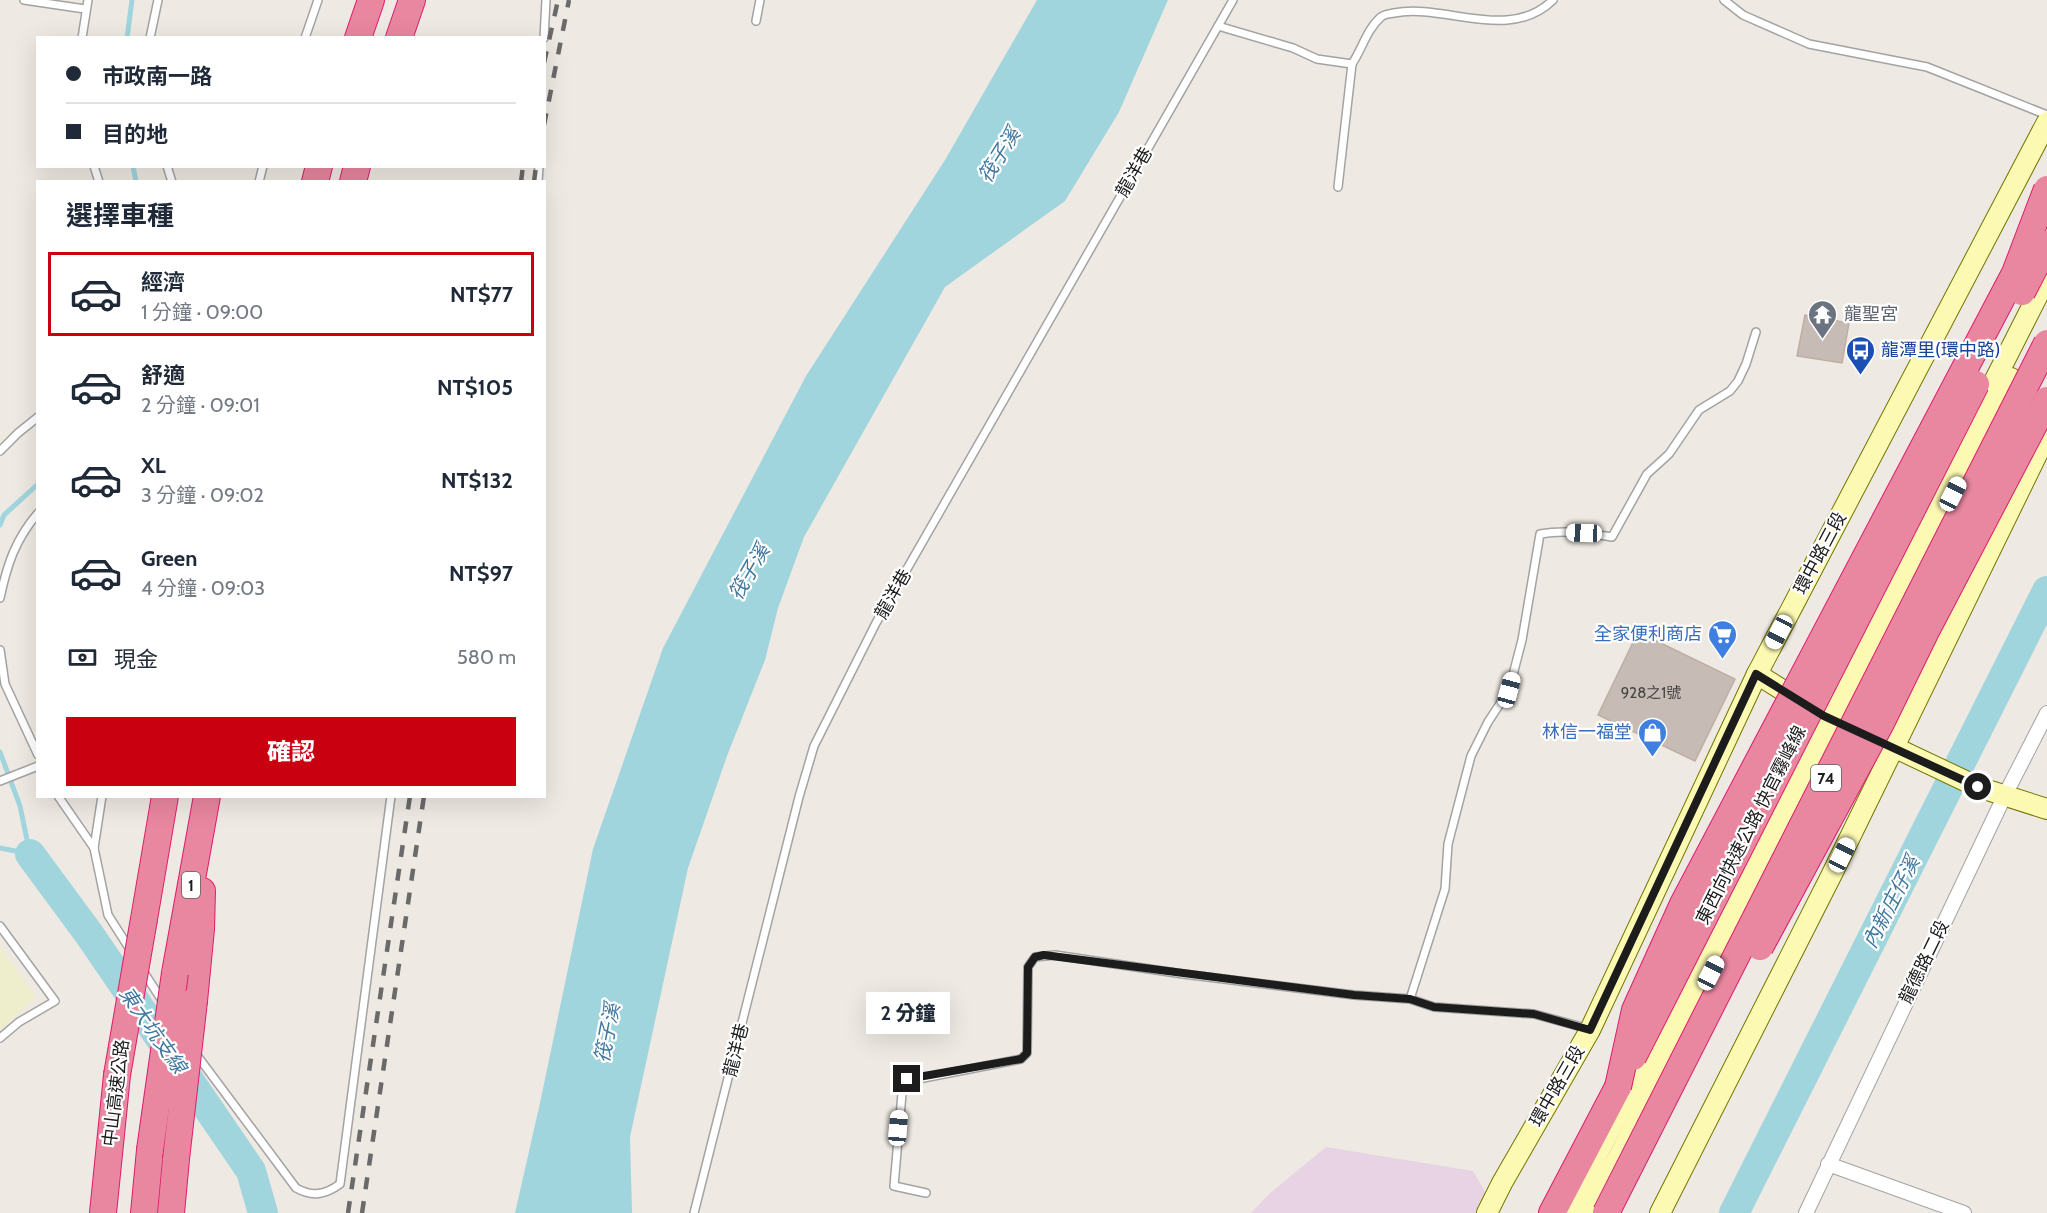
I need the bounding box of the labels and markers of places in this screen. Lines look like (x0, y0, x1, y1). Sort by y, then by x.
temple icon: 龍聖宮 (1807, 298, 1839, 340)
place label: 龍聖宮 (1844, 303, 1898, 325)
bus stop icon: 龍潭里(環中路) (1844, 334, 1876, 376)
place label: 龍潭里(環中路) (1881, 339, 2000, 361)
supermarket icon: 全家便利商店 (1707, 618, 1739, 660)
place label: 全家便利商店 (1594, 623, 1702, 645)
shop icon: 林信一福堂 (1637, 716, 1669, 758)
place label: 林信一福堂 (1542, 721, 1632, 743)

